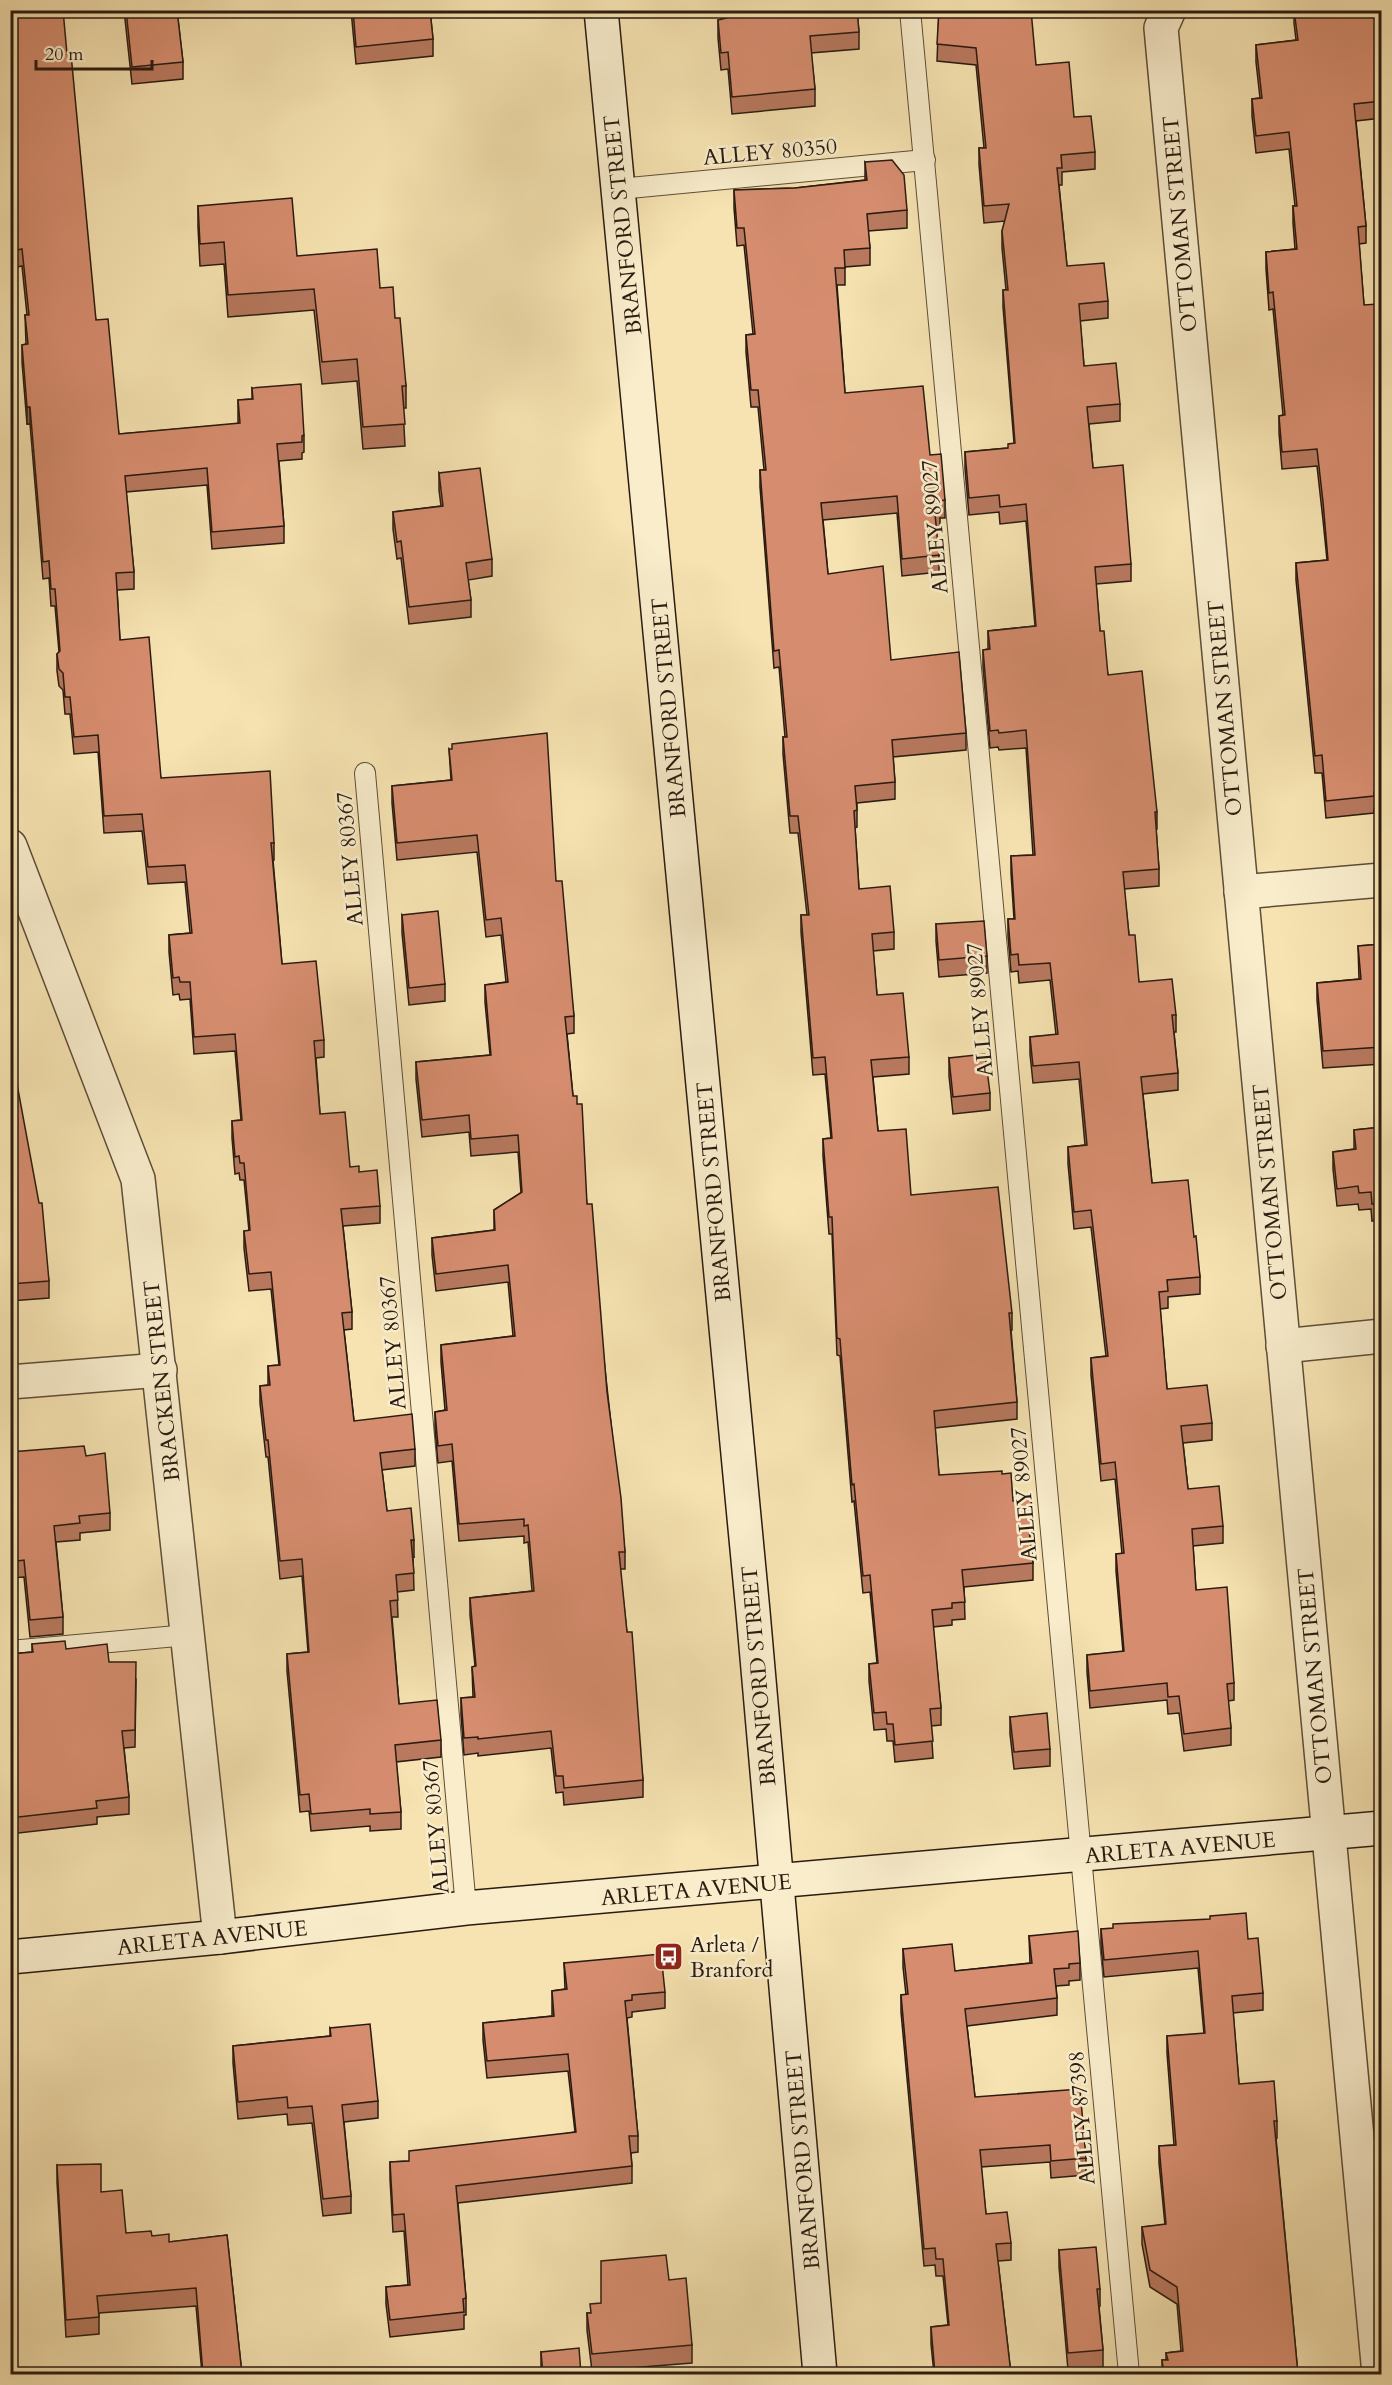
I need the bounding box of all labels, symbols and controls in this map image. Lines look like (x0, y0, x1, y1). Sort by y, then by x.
scale bar (36, 33, 152, 71)
text: 20 m (45, 42, 84, 67)
street label: BRANFORD STREET (597, 113, 649, 336)
street label: OTTOMAN STREET (1156, 114, 1204, 333)
street label: ALLEY 80350 (702, 131, 838, 173)
street label: ALLEY 89027 (914, 459, 956, 595)
street label: BRANFORD STREET (644, 597, 694, 819)
street label: OTTOMAN STREET (1201, 598, 1249, 817)
street label: ALLEY 80367 (329, 791, 371, 927)
street label: ALLEY 89027 (959, 942, 1001, 1078)
street label: BRANFORD STREET (689, 1081, 739, 1303)
street label: OTTOMAN STREET (1246, 1082, 1294, 1301)
street label: ALLEY 80367 (372, 1275, 414, 1411)
street label: BRACKEN STREET (136, 1278, 188, 1483)
street label: ALLEY 89027 (1003, 1426, 1045, 1562)
street label: BRANFORD STREET (734, 1565, 784, 1787)
street label: OTTOMAN STREET (1291, 1566, 1339, 1785)
street label: ALLEY 80367 (415, 1759, 457, 1895)
street label: ARLETA AVENUE (1084, 1825, 1277, 1871)
street label: ARLETA AVENUE (600, 1867, 793, 1913)
street label: ARLETA AVENUE (115, 1913, 309, 1963)
place label: Arleta / Branford (690, 1930, 774, 1985)
bus stop icon: Arleta / Branford (653, 1941, 685, 1973)
street label: BRANFORD STREET (778, 2049, 828, 2271)
street label: ALLEY 87398 (1061, 2050, 1103, 2186)

